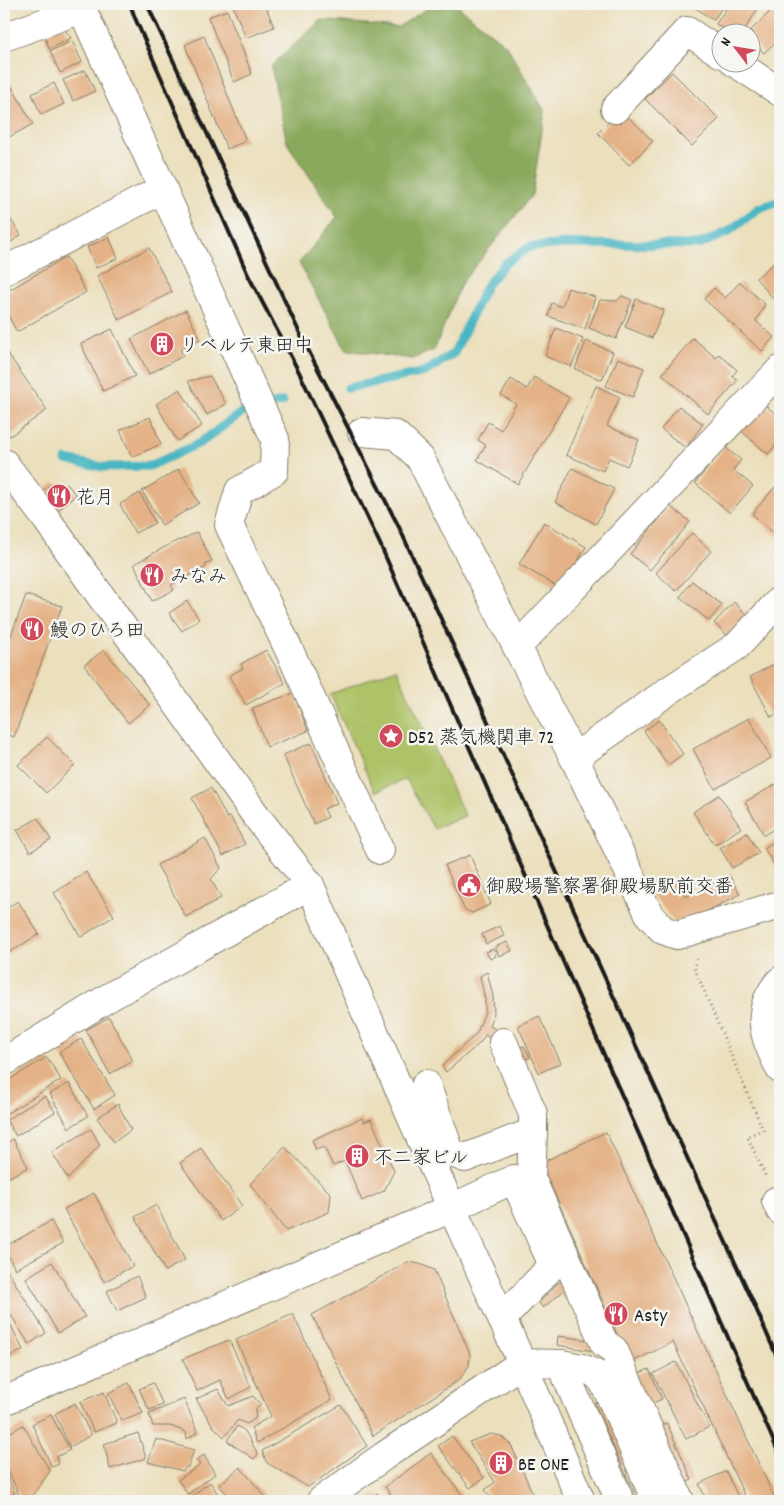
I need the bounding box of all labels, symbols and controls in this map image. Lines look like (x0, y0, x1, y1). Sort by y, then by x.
north arrow (712, 22, 762, 72)
text: N (716, 34, 737, 50)
building icon: リベルテ東田中 (149, 331, 175, 357)
place label: リベルテ東田中 (180, 334, 313, 361)
restaurant icon: 花月 (46, 483, 72, 509)
place label: 花月 (76, 486, 114, 513)
restaurant icon: みなみ (139, 562, 165, 588)
place label: みなみ (170, 565, 227, 592)
restaurant icon: 鰻のひろ田 (19, 616, 45, 642)
place label: 鰻のひろ田 (50, 619, 145, 646)
place icon: D52 蒸気機関車 72 (378, 723, 404, 749)
place label: D52 蒸気機関車 72 (408, 726, 554, 753)
public building icon: 御殿場警察署御殿場駅前交番 (456, 872, 482, 898)
place label: 御殿場警察署御殿場駅前交番 (486, 875, 733, 902)
building icon: 不二家ビル (344, 1143, 370, 1169)
place label: 不二家ビル (374, 1146, 469, 1173)
restaurant icon: Asty (603, 1301, 629, 1327)
place label: Asty (634, 1304, 667, 1331)
building icon: BE ONE (488, 1450, 514, 1476)
place label: BE ONE (518, 1453, 569, 1480)

